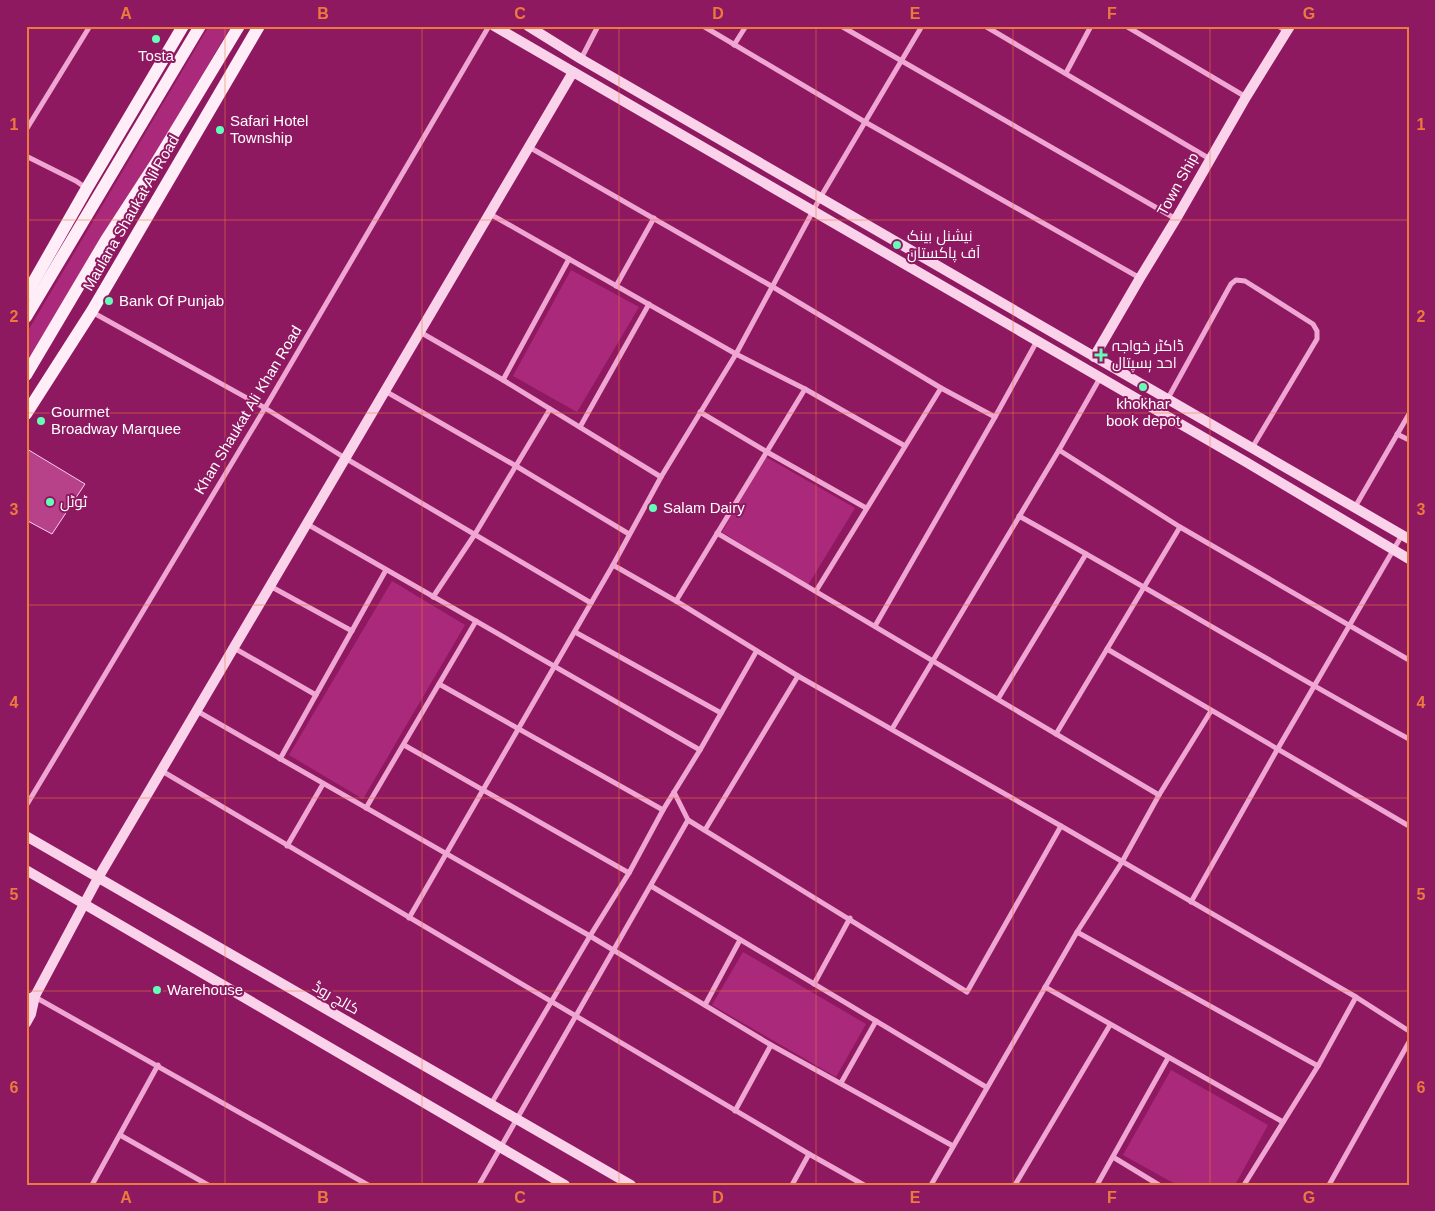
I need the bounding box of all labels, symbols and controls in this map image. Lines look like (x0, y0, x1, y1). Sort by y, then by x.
text: A (120, 5, 132, 22)
text: B (317, 5, 329, 22)
text: C (514, 5, 526, 22)
text: D (712, 5, 724, 22)
text: E (910, 5, 921, 22)
text: F (1107, 5, 1117, 22)
text: G (1303, 5, 1315, 22)
marker: Tosta (150, 33, 162, 45)
place label: Tosta (138, 47, 175, 64)
place label: Safari Hotel Township (230, 112, 308, 146)
text: 1 (10, 116, 19, 133)
text: 1 (1417, 116, 1426, 133)
marker: Safari Hotel Township (214, 124, 226, 136)
street label: Maulana Shaukat Ali Road (79, 132, 182, 294)
street label: Town Ship (1153, 149, 1202, 218)
place label: نیشنل بینک آف پاکستان (907, 227, 980, 263)
marker: نیشنل بینک آف پاکستان (891, 239, 903, 251)
place label: Bank Of Punjab (119, 292, 224, 309)
marker: Bank Of Punjab (103, 295, 115, 307)
text: 2 (10, 308, 19, 325)
text: 2 (1417, 308, 1426, 325)
street label: Khan Shaukat Ali Khan Road (190, 322, 305, 497)
place label: ڈاکٹر خواجہ احد ہسپتال (1112, 337, 1184, 373)
marker: ڈاکٹر خواجہ احد ہسپتال (1094, 348, 1108, 362)
marker: khokhar book depot (1137, 381, 1149, 393)
place label: khokhar book depot (1106, 395, 1181, 429)
place label: Gourmet Broadway Marquee (51, 403, 181, 437)
marker: Gourmet Broadway Marquee (35, 415, 47, 427)
place label: ٹوٹل (60, 493, 87, 512)
marker: ٹوٹل (44, 496, 56, 508)
place label: Salam Dairy (663, 499, 745, 516)
text: 3 (10, 501, 19, 518)
text: 3 (1417, 501, 1426, 518)
marker: Salam Dairy (647, 502, 659, 514)
text: 4 (10, 694, 19, 711)
text: 4 (1417, 694, 1426, 711)
text: 5 (10, 886, 19, 903)
text: 5 (1417, 886, 1426, 903)
street label: کالج روڈ (308, 977, 363, 1020)
place label: Warehouse (167, 981, 243, 998)
marker: Warehouse (151, 984, 163, 996)
text: 6 (10, 1079, 19, 1096)
text: 6 (1417, 1079, 1426, 1096)
text: A (120, 1189, 132, 1206)
text: B (317, 1189, 329, 1206)
text: C (514, 1189, 526, 1206)
text: D (712, 1189, 724, 1206)
text: E (910, 1189, 921, 1206)
text: F (1107, 1189, 1117, 1206)
text: G (1303, 1189, 1315, 1206)

